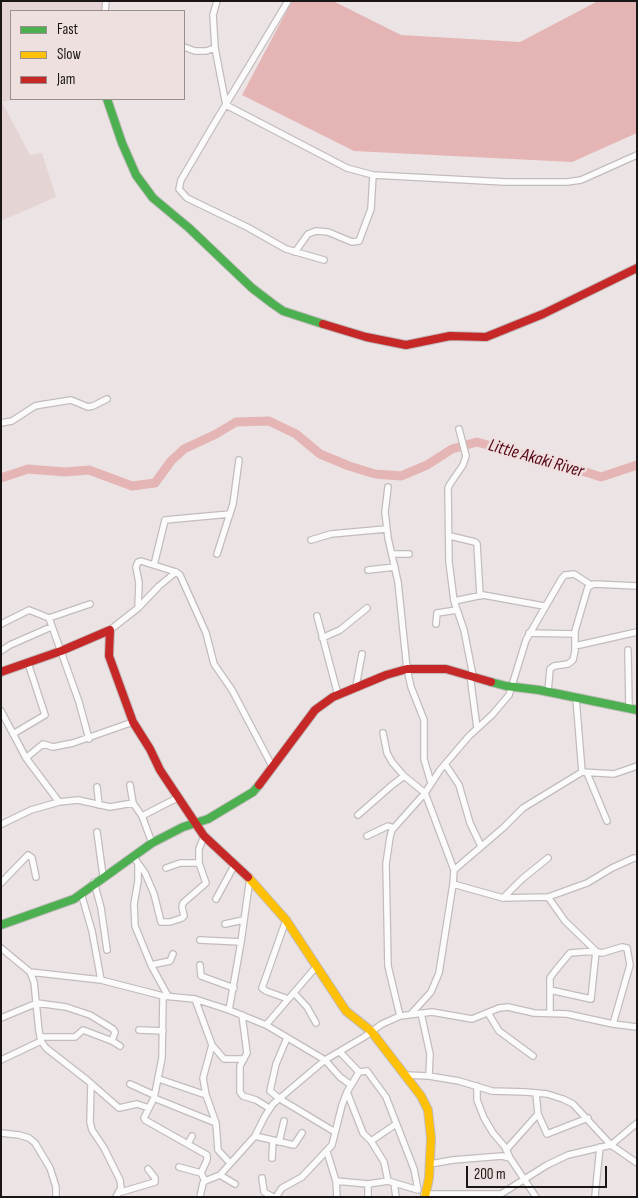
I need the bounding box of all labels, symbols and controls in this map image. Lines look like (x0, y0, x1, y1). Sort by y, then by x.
legend (10, 10, 185, 100)
text: Fast (57, 20, 78, 39)
text: Slow (57, 45, 81, 64)
text: Jam (57, 70, 75, 89)
water label: Little Akaki River (486, 435, 586, 483)
scale bar (468, 1156, 609, 1188)
text: 200 m (474, 1165, 506, 1184)

